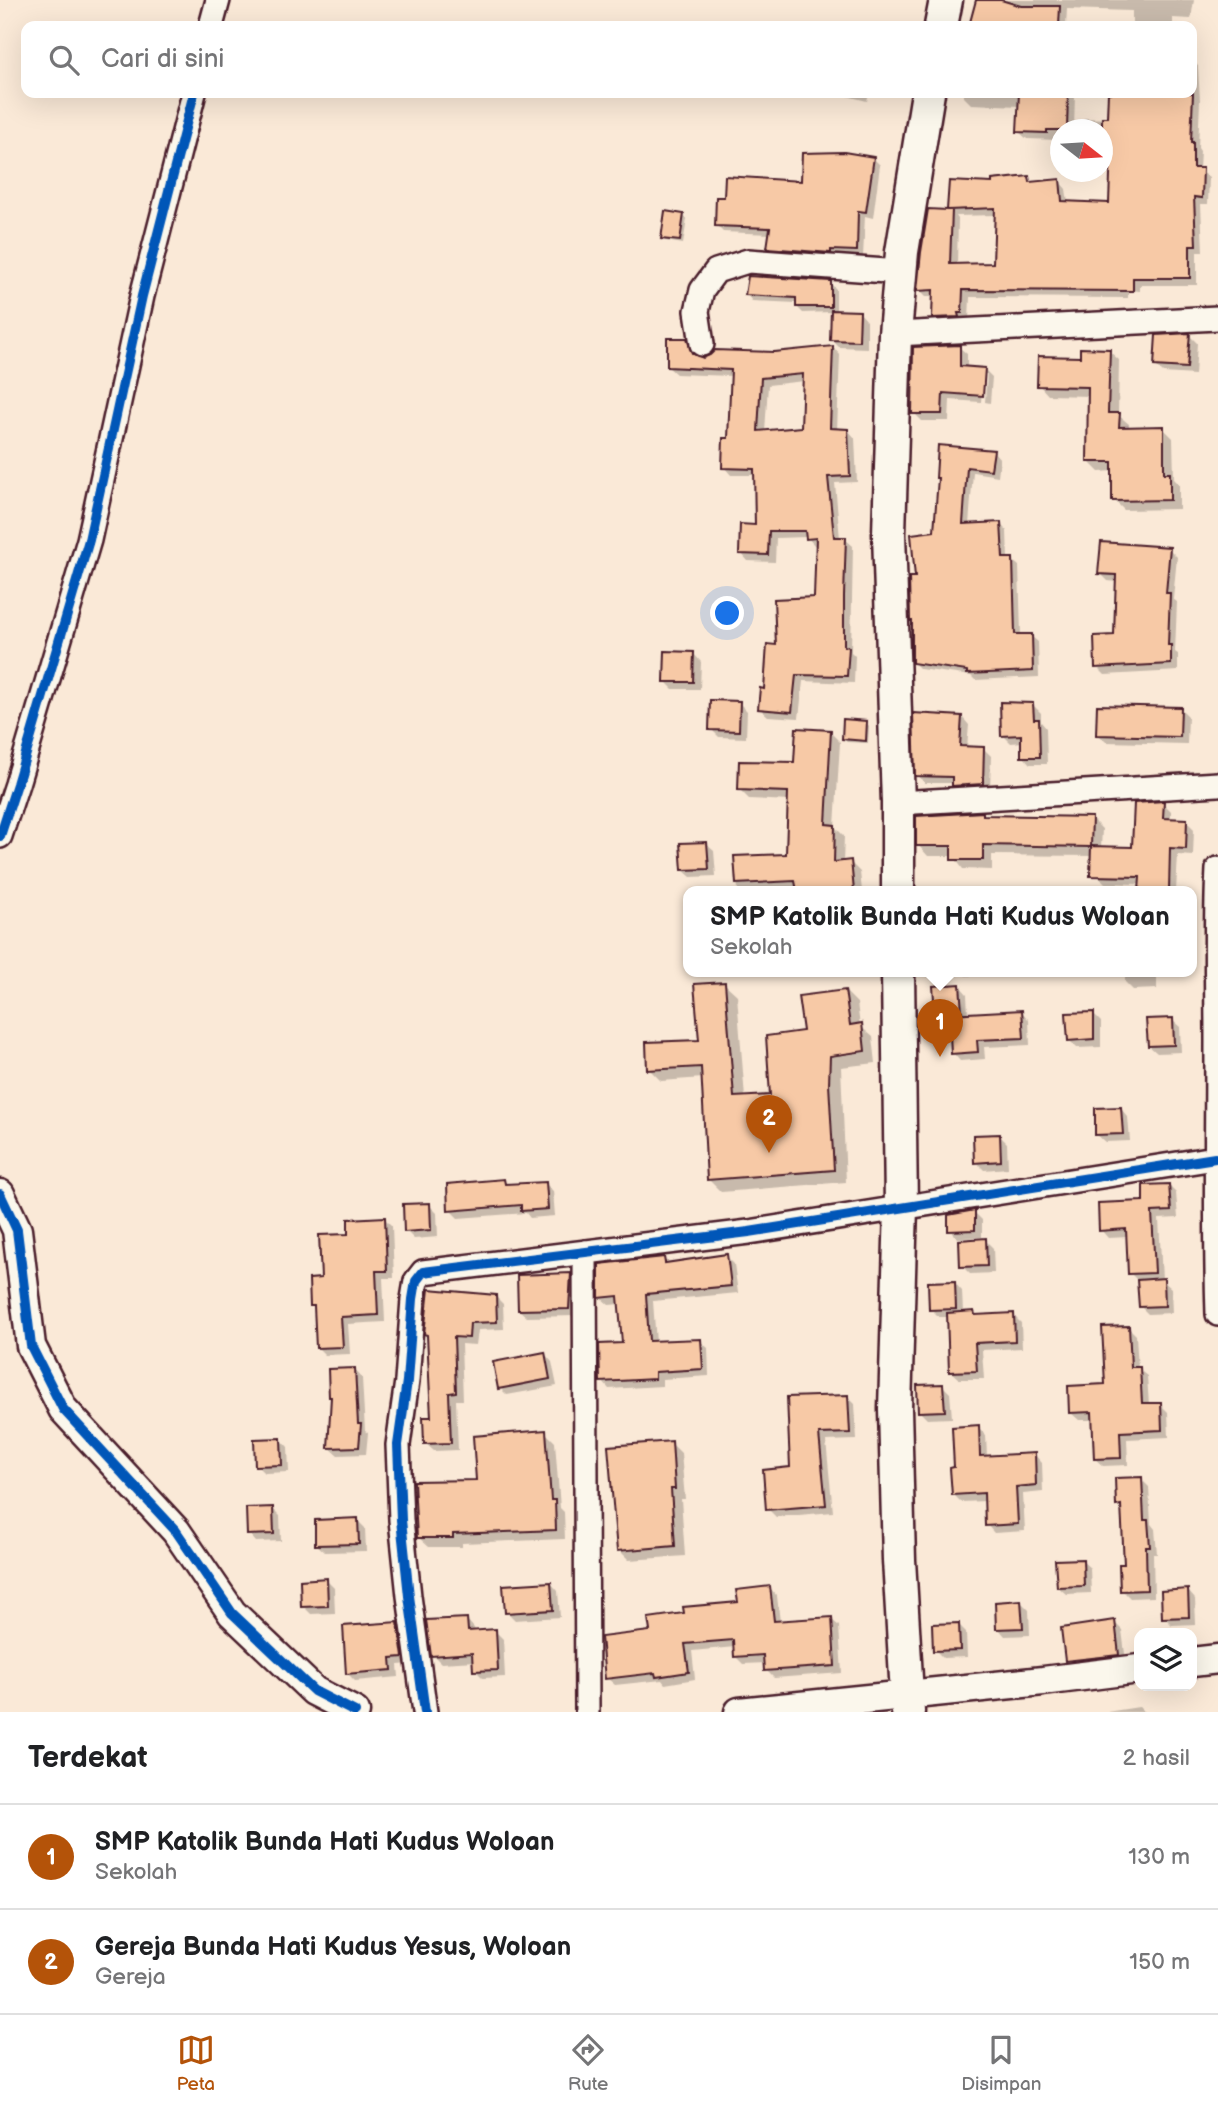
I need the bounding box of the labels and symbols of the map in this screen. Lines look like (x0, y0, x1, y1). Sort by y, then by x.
north arrow (1050, 119, 1113, 182)
your location (710, 596, 744, 630)
pin: 1 (917, 999, 963, 1057)
pin: 2 (746, 1095, 792, 1153)

